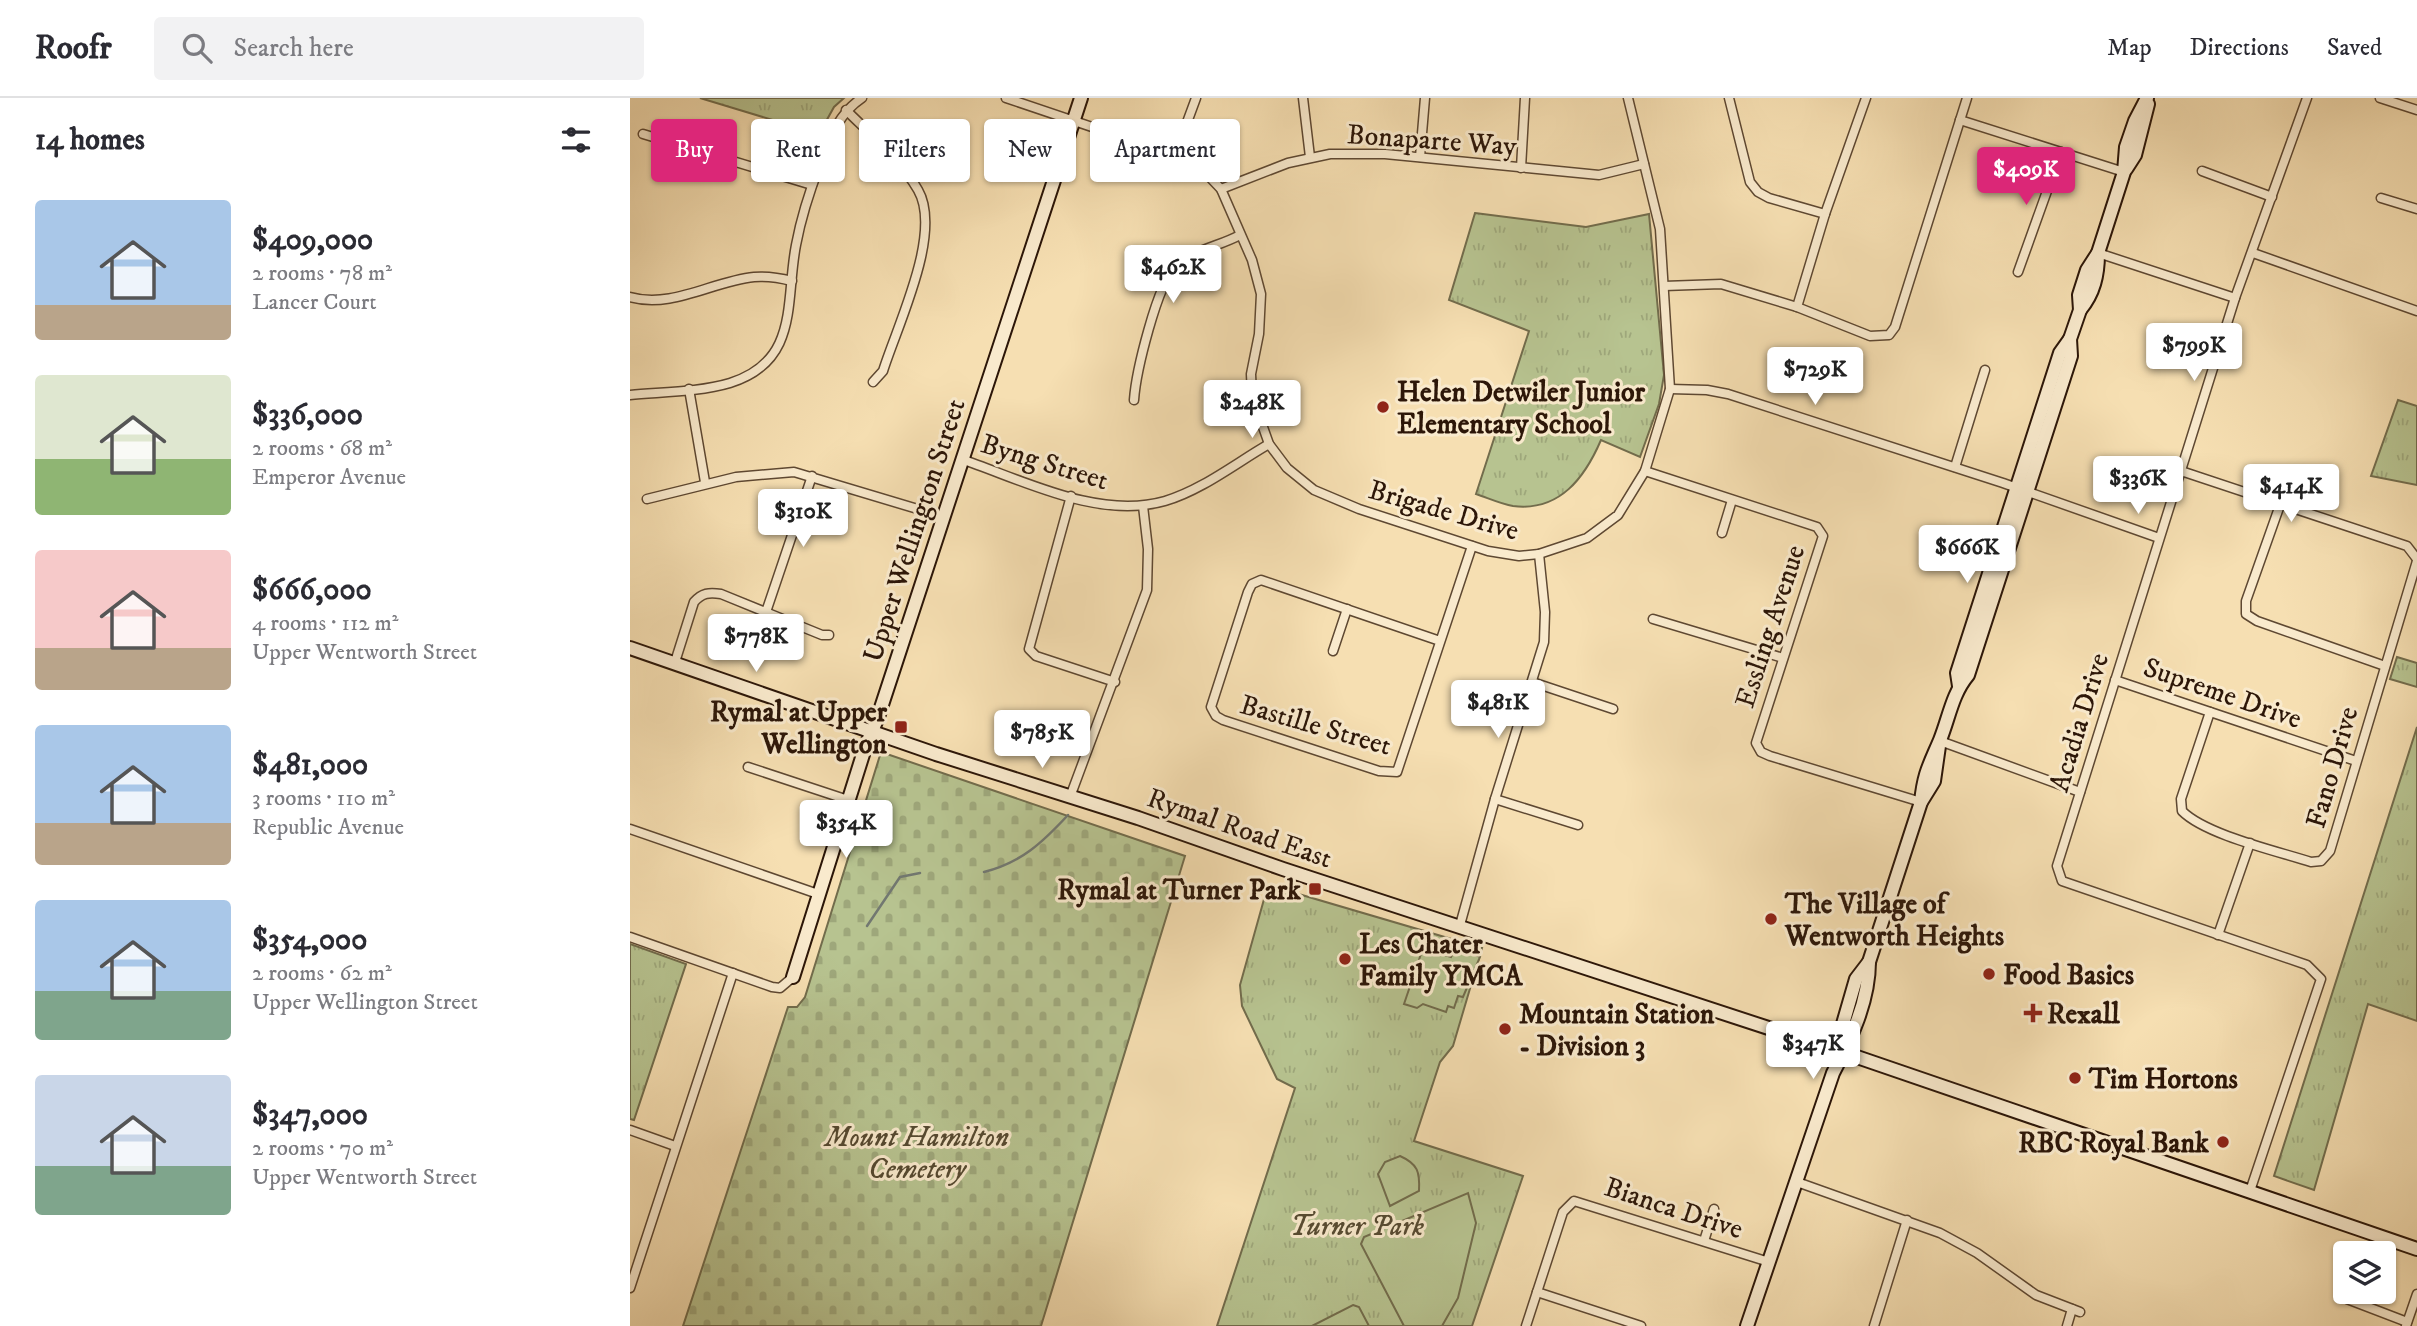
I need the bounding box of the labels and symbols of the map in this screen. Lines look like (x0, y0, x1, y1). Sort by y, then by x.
street label: Bonaparte Way (1346, 117, 1519, 164)
pin: $409K (1977, 148, 2075, 207)
pin: $462K (1124, 246, 1222, 305)
pin: $799K (2145, 324, 2243, 383)
pin: $729K (1766, 348, 1864, 407)
place label: Helen Detwiler Junior Elementary School (1397, 375, 1646, 442)
pin: $248K (1203, 380, 1301, 440)
street label: Upper Wellington Street (855, 394, 974, 667)
marker: Helen Detwiler Junior Elementary School (1375, 399, 1391, 415)
street label: Byng Street (977, 426, 1113, 498)
pin: $336K (2089, 456, 2187, 516)
pin: $414K (2242, 464, 2340, 524)
street label: Brigade Drive (1364, 472, 1523, 549)
pin: $310K (754, 490, 852, 549)
pin: $666K (1918, 526, 2016, 585)
street label: Essling Avenue (1728, 541, 1813, 712)
pin: $778K (707, 614, 805, 674)
street label: Acadia Drive (2042, 649, 2117, 796)
street label: Supreme Drive (2139, 650, 2306, 737)
pin: $481K (1449, 680, 1547, 740)
street label: Bastille Street (1236, 687, 1395, 764)
place label: Rymal at Upper Wellington (710, 695, 888, 762)
street label: Fano Drive (2298, 703, 2366, 832)
pin: $785K (993, 710, 1091, 770)
marker: Rymal at Upper Wellington (893, 719, 909, 735)
street label: Rymal Road East (1143, 780, 1336, 876)
pin: $354K (797, 800, 895, 860)
place label: Rymal at Turner Park (1057, 873, 1302, 908)
marker: Rymal at Turner Park (1307, 881, 1323, 897)
place label: The Village of Wentworth Heights (1784, 887, 2005, 954)
marker: The Village of Wentworth Heights (1763, 911, 1779, 927)
place label: Les Chater Family YMCA (1359, 927, 1523, 994)
marker: Les Chater Family YMCA (1337, 951, 1353, 967)
place label: Food Basics (2003, 958, 2135, 993)
marker: Food Basics (1981, 966, 1997, 982)
place label: Mountain Station - Division 3 (1519, 997, 1715, 1064)
place label: Rexall (2047, 997, 2120, 1032)
marker: Rexall (2025, 1005, 2041, 1021)
marker: Mountain Station - Division 3 (1497, 1021, 1513, 1037)
pin: $347K (1764, 1021, 1862, 1081)
place label: Tim Hortons (2088, 1062, 2239, 1097)
marker: Tim Hortons (2067, 1070, 2083, 1086)
park label: Mount Hamilton Cemetery (823, 1120, 1009, 1187)
place label: RBC Royal Bank (2018, 1126, 2210, 1161)
marker: RBC Royal Bank (2215, 1134, 2231, 1150)
street label: Bianca Drive (1600, 1170, 1747, 1247)
park label: Turner Park (1290, 1209, 1424, 1244)

